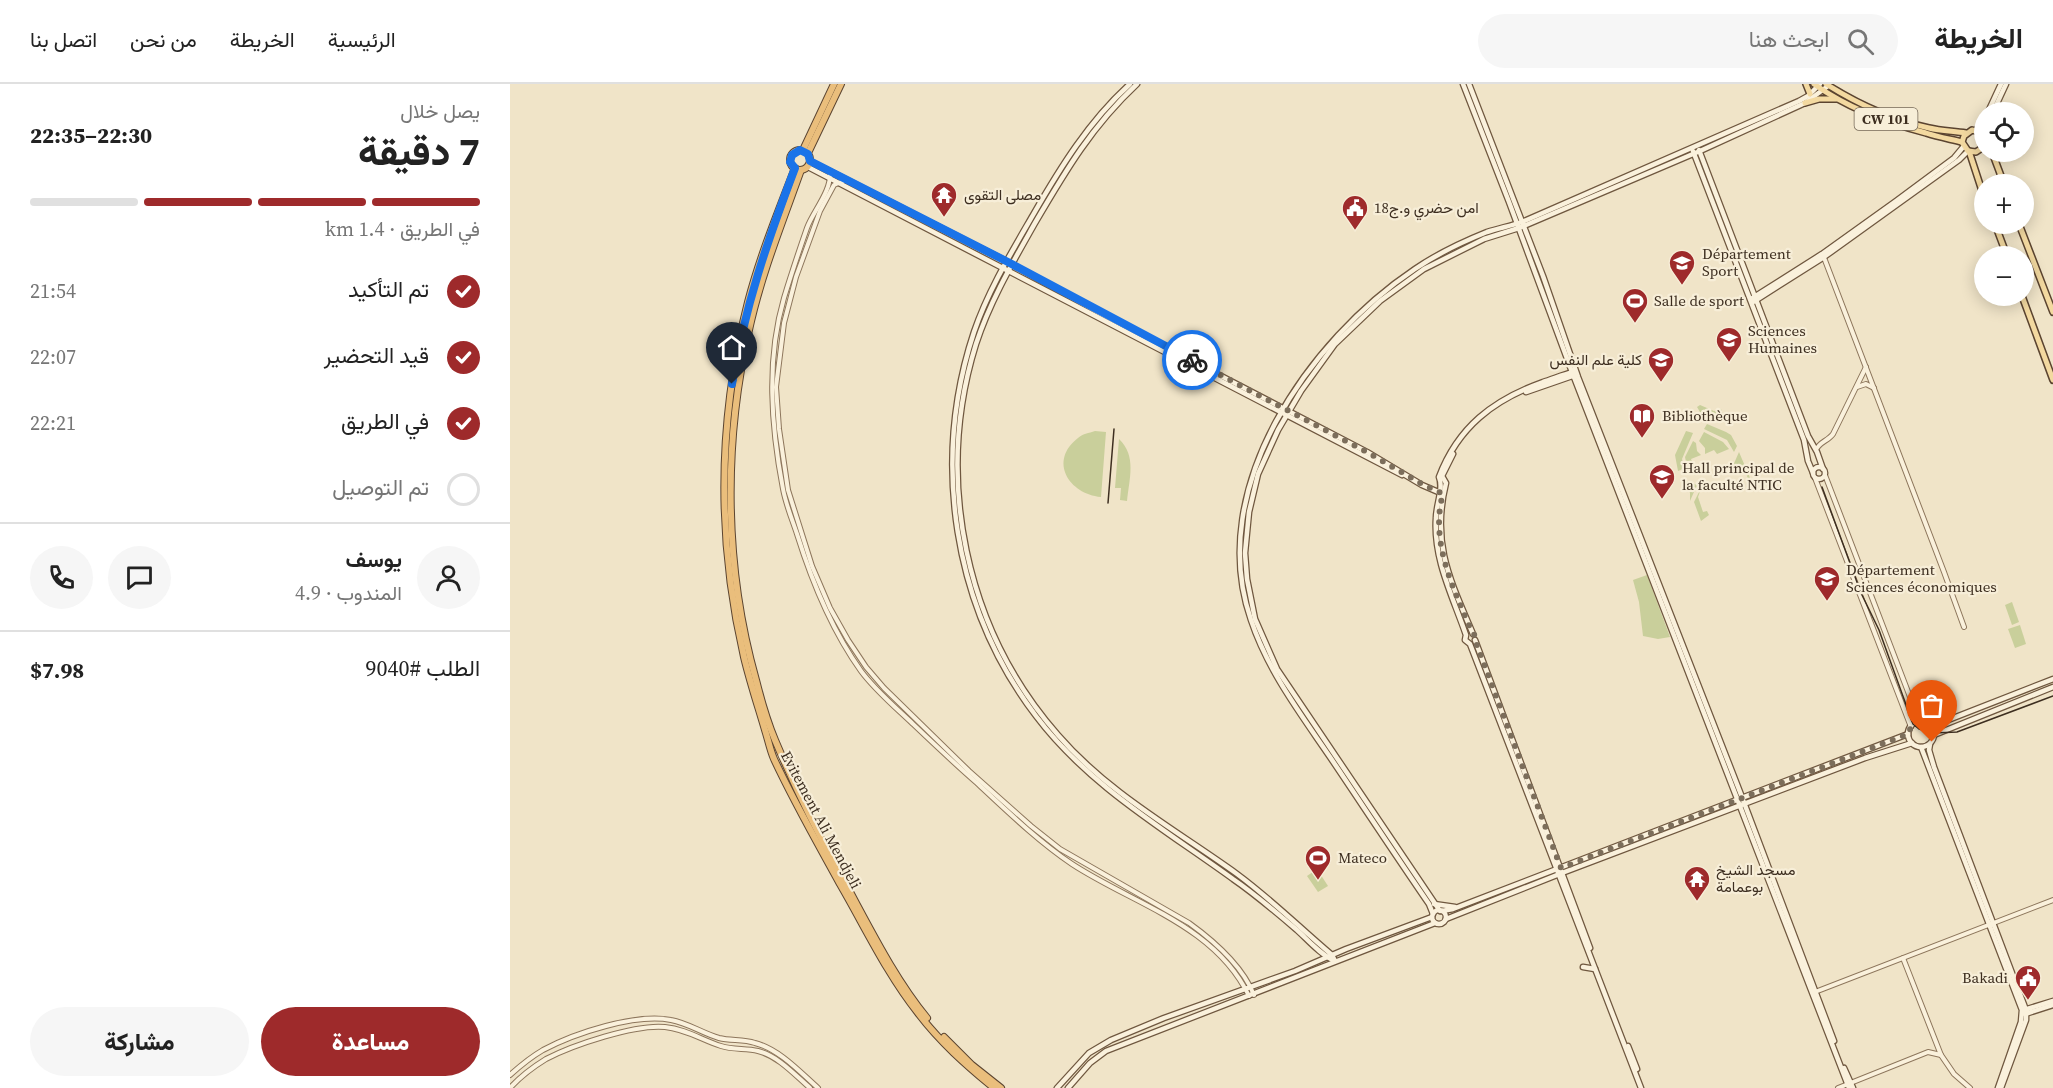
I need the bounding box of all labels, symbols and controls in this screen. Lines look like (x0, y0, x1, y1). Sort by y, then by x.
search box (1478, 14, 1898, 68)
text: الخريطة (1934, 19, 2023, 57)
text: ابحث هنا (1749, 24, 1829, 54)
text: اتصل بنا (30, 25, 97, 54)
text: من نحن (130, 25, 197, 54)
text: الخريطة (230, 25, 295, 54)
text: الرئيسية (328, 25, 396, 54)
icon: search (1844, 25, 1877, 58)
text: يصل خلال (400, 97, 480, 125)
map controls (1974, 102, 2034, 306)
button: locate (1974, 102, 2034, 162)
road number: CW 101 (1854, 108, 1918, 130)
text: 22:30–22:35 (30, 120, 152, 150)
text: 7 دقيقة (358, 125, 480, 178)
button: + (1974, 174, 2034, 234)
temple icon: مصلى التقوى (929, 180, 959, 218)
place label: مصلى التقوى (964, 184, 1041, 205)
public building icon: امن حضري و.ج18 (1340, 193, 1370, 231)
place label: امن حضري و.ج18 (1374, 197, 1479, 221)
text: في الطريق · 1.4 km (325, 215, 480, 243)
place label: Département Sport (1702, 243, 1791, 281)
button: − (1974, 246, 2034, 306)
school or university icon: Département Sport (1667, 248, 1697, 286)
text: تم التأكيد (348, 274, 429, 304)
icon: check (447, 275, 480, 308)
text: 21:54 (30, 277, 76, 305)
sports icon: Salle de sport (1620, 286, 1650, 324)
place label: Salle de sport (1654, 290, 1744, 311)
place label: Sciences Humaines (1748, 320, 1817, 358)
pin (706, 322, 757, 384)
school or university icon: Sciences Humaines (1714, 325, 1744, 363)
courier (1162, 330, 1222, 390)
icon: home (715, 331, 748, 364)
text: قيد التحضير (324, 340, 429, 370)
icon: check (447, 341, 480, 374)
text: 22:07 (30, 343, 76, 371)
icon: bike (1176, 344, 1209, 377)
school or university icon: كلية علم النفس (1646, 345, 1676, 383)
place label: كلية علم النفس (1549, 349, 1642, 370)
library icon: Bibliothèque (1627, 401, 1657, 439)
place label: Bibliothèque (1662, 405, 1748, 426)
text: في الطريق (341, 406, 429, 436)
icon: check (447, 407, 480, 440)
text: 22:21 (30, 409, 76, 437)
place label: Hall principal de la faculté NTIC (1682, 457, 1795, 495)
school or university icon: Hall principal de la faculté NTIC (1647, 462, 1677, 500)
text: تم التوصيل (332, 472, 429, 502)
text: يوسف (346, 544, 402, 574)
button: phone (30, 546, 93, 609)
button: chat (108, 546, 171, 609)
button: person (417, 546, 480, 609)
place label: Département Sciences économiques (1846, 559, 1997, 597)
school or university icon: Département Sciences économiques (1812, 564, 1842, 602)
text: المندوب · 4.9 (295, 579, 402, 607)
text: الطلب #9040 (366, 653, 480, 683)
text: $7.98 (30, 655, 84, 685)
pin (1906, 680, 1957, 742)
icon: bag (1915, 689, 1948, 722)
street label: Evitement Ali Mendjeli (776, 747, 867, 892)
sports icon: Mateco (1303, 843, 1333, 881)
place label: Mateco (1338, 847, 1387, 868)
place label: مسجد الشيخ بوعمامة (1716, 859, 1795, 897)
temple icon: مسجد الشيخ بوعمامة (1682, 864, 1712, 902)
public building icon: Bakadi (2013, 963, 2043, 1001)
place label: Bakadi (1962, 967, 2008, 988)
button: مشاركة (30, 1007, 249, 1076)
button: مساعدة (261, 1007, 480, 1076)

